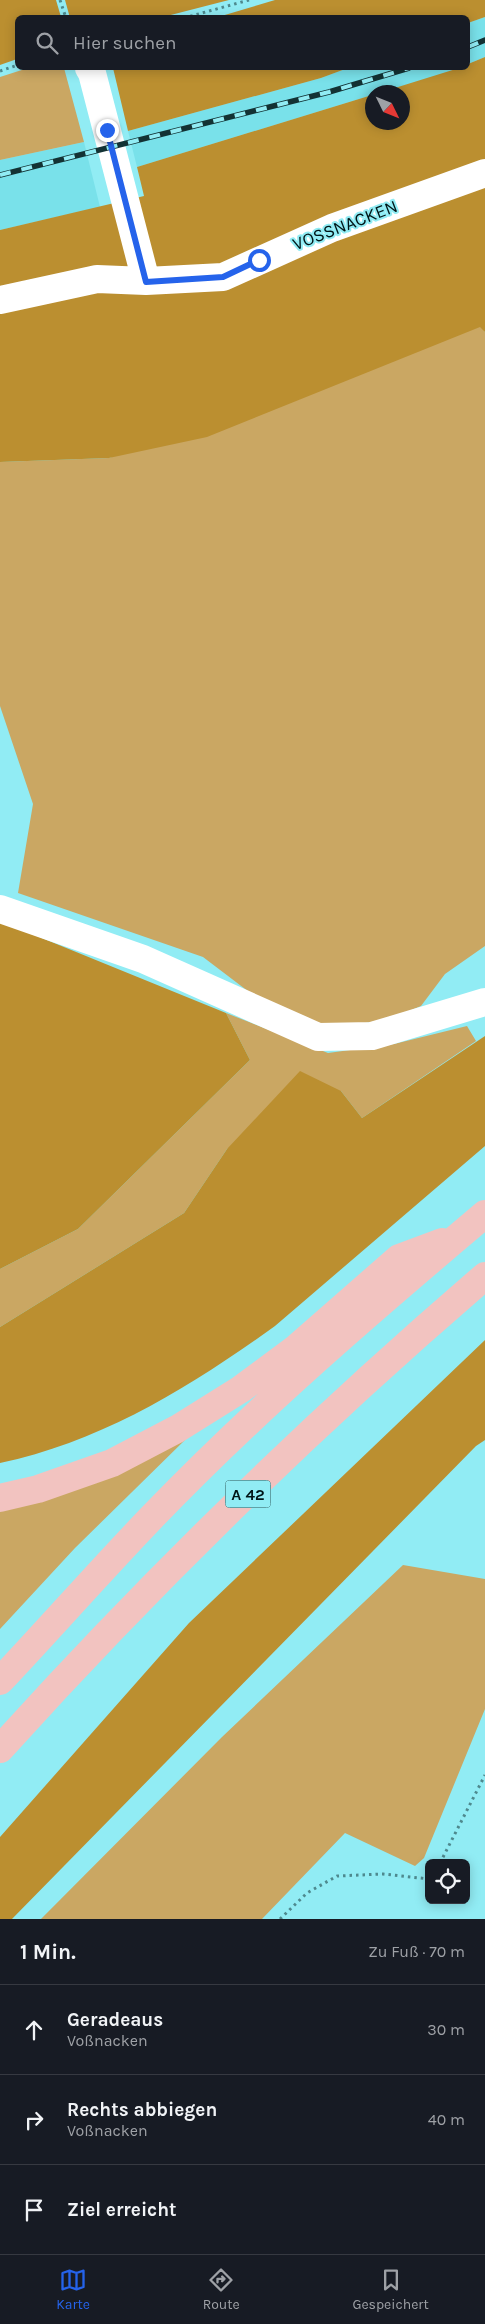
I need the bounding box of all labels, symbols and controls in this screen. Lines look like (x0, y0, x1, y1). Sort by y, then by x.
search box (15, 15, 470, 70)
icon: search (33, 29, 61, 57)
text: Hier suchen (73, 32, 176, 54)
north arrow (365, 85, 410, 130)
route end (96, 119, 119, 142)
street label: VOSSNACKEN (290, 195, 400, 255)
route start (248, 249, 271, 272)
road number: A 42 (226, 1480, 270, 1508)
map controls (425, 1859, 470, 1904)
button: locate (425, 1859, 470, 1904)
text: 1 Min. (20, 1940, 76, 1964)
text: Zu Fuß · 70 m (368, 1942, 465, 1961)
text: Geradeaus (67, 2009, 163, 2031)
icon: ahead (20, 2016, 48, 2044)
text: 30 m (427, 2020, 465, 2039)
text: Voßnacken (67, 2031, 148, 2050)
text: Rechts abbiegen (67, 2099, 217, 2121)
icon: right (20, 2106, 48, 2134)
text: 40 m (428, 2110, 465, 2129)
text: Voßnacken (67, 2121, 148, 2140)
icon: arrive (20, 2196, 48, 2224)
text: Ziel erreicht (67, 2199, 177, 2221)
tab: Karte (56, 2266, 90, 2313)
tab: Route (203, 2266, 240, 2313)
tab: Gespeichert (352, 2266, 429, 2313)

